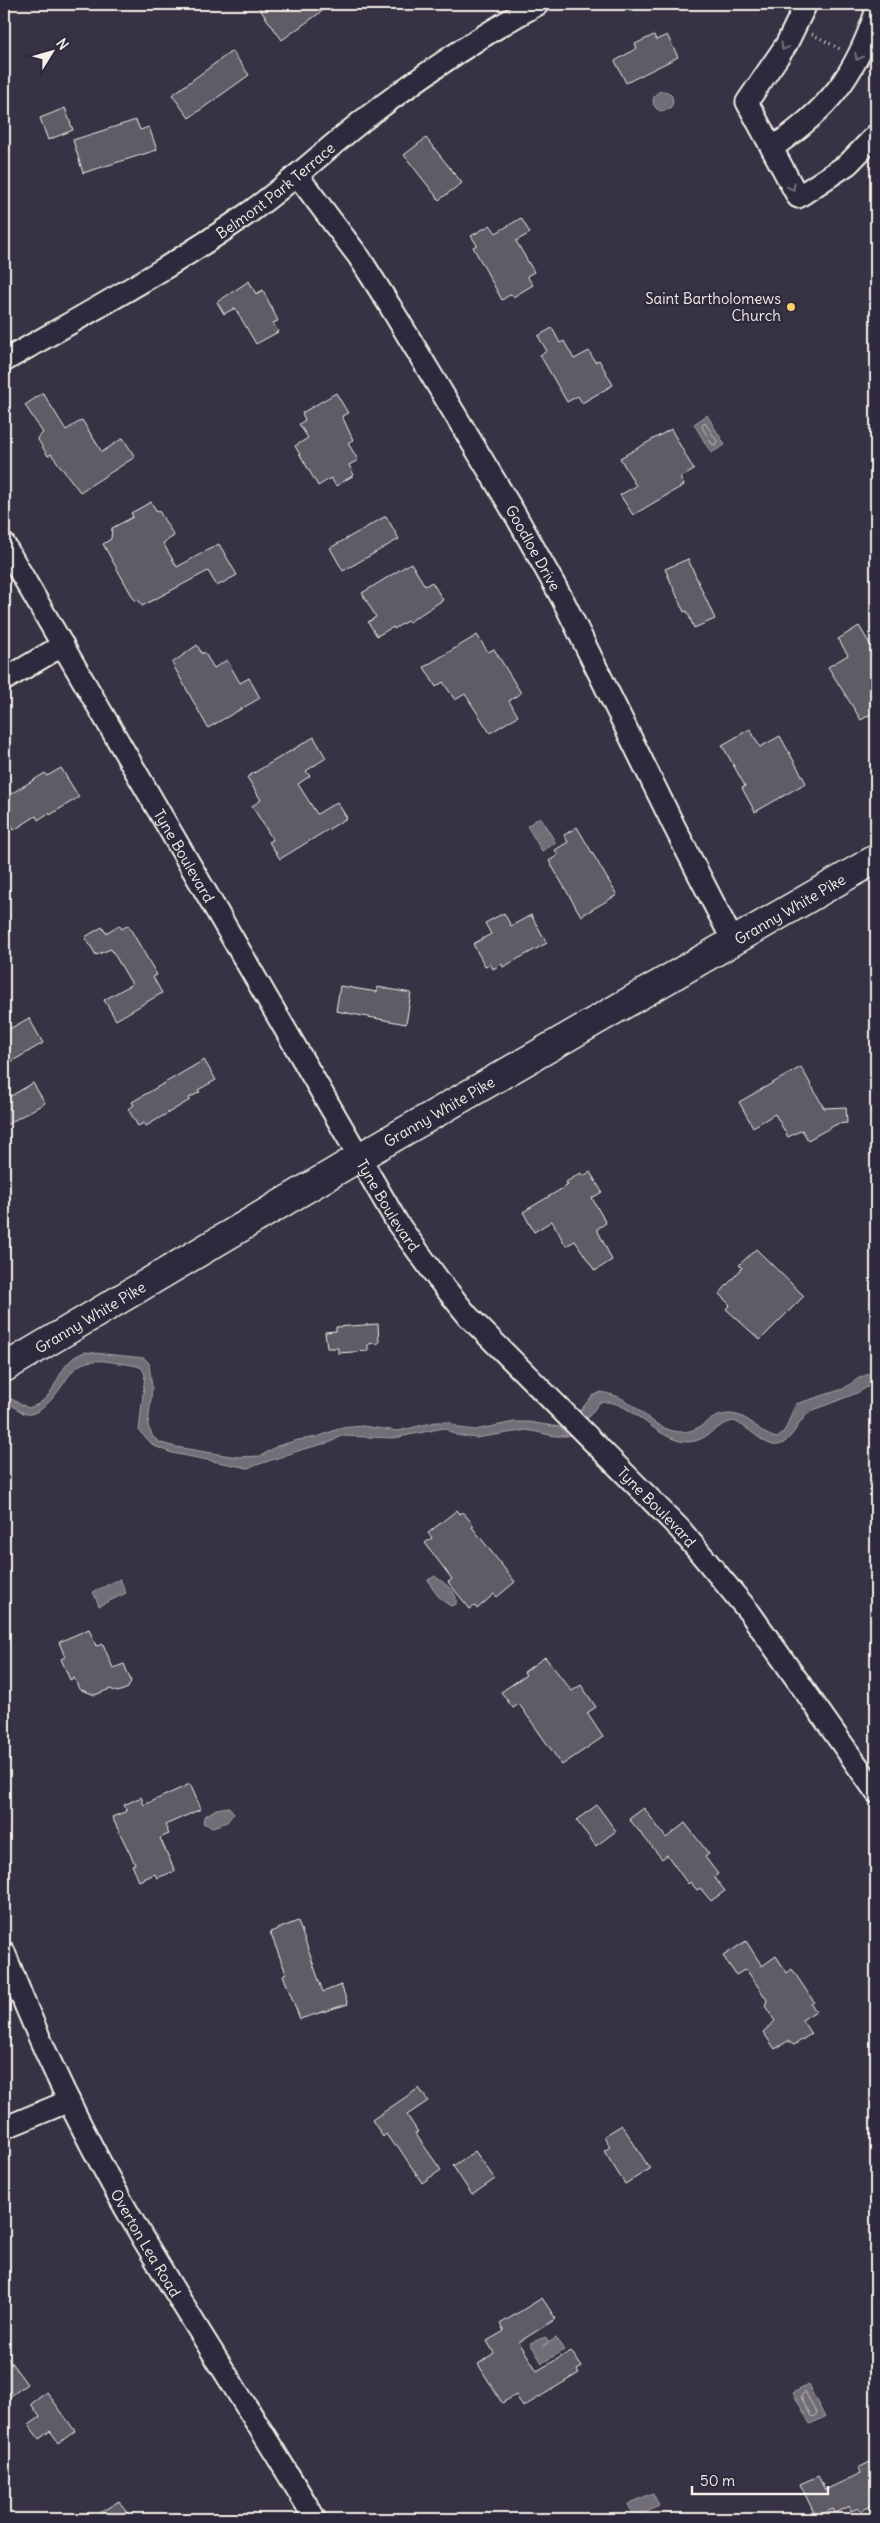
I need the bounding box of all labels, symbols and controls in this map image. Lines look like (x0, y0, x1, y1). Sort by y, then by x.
north arrow (28, 28, 78, 78)
text: N (52, 35, 72, 53)
one-way arrow (781, 42, 791, 51)
one-way arrow (854, 52, 864, 61)
street label: Belmont Park Terrace (212, 138, 338, 242)
one-way arrow (786, 182, 796, 191)
place label: Saint Bartholomews Church (645, 289, 781, 325)
marker: Saint Bartholomews Church (785, 301, 797, 313)
street label: Goodloe Drive (502, 501, 565, 594)
street label: Tyne Boulevard (150, 805, 219, 906)
street label: Granny White Pike (731, 869, 849, 948)
street label: Granny White Pike (380, 1072, 498, 1151)
street label: Tyne Boulevard (353, 1156, 424, 1255)
street label: Granny White Pike (31, 1277, 149, 1357)
street label: Tyne Boulevard (614, 1462, 700, 1551)
street label: Overton Lea Road (107, 2185, 185, 2300)
scale bar (692, 2463, 829, 2495)
text: 50 m (700, 2471, 735, 2490)

